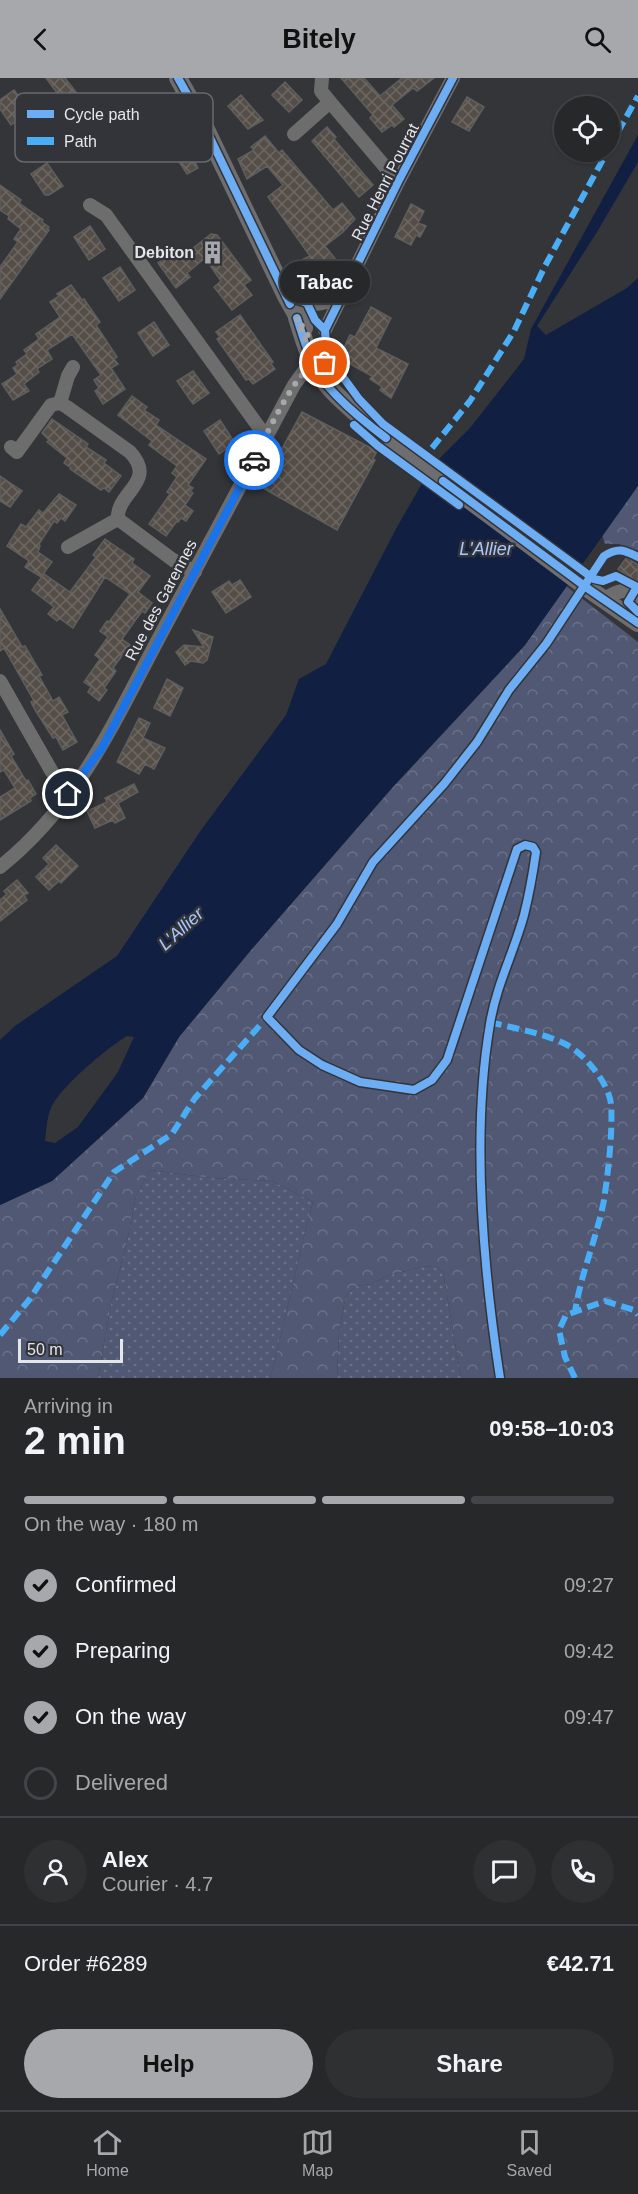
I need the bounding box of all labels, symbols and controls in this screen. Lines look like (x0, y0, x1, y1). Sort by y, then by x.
icon: back (24, 23, 57, 56)
icon: search (581, 23, 614, 56)
text: Bitely (282, 24, 356, 54)
legend (15, 93, 213, 162)
map controls (554, 96, 620, 162)
button: locate (554, 96, 620, 162)
text: Cycle path (64, 106, 140, 123)
street label: Rue Henri Pourrat (348, 120, 422, 243)
text: Path (64, 133, 97, 150)
building icon: Debiton (199, 239, 225, 265)
place label: Debiton (134, 244, 194, 261)
callout: Tabac (280, 261, 370, 303)
text: Tabac (297, 271, 353, 293)
pin (299, 337, 350, 388)
icon: bag (308, 346, 341, 379)
courier (224, 430, 284, 490)
icon: car (238, 444, 271, 477)
street label: Rue des Garennes (122, 537, 200, 663)
water label: L'Allier (459, 539, 514, 559)
pin (42, 768, 93, 819)
icon: home (51, 777, 84, 810)
water label: L'Allier (154, 903, 208, 954)
scale bar (18, 1336, 123, 1364)
text: 50 m (27, 1341, 63, 1358)
text: Arriving in (24, 1395, 113, 1417)
text: 09:58–10:03 (489, 1416, 614, 1441)
text: 2 min (24, 1419, 126, 1462)
text: On the way · 180 m (24, 1513, 199, 1535)
icon: check (24, 1569, 57, 1602)
text: Confirmed (75, 1572, 176, 1597)
text: 09:27 (564, 1574, 614, 1596)
icon: check (24, 1635, 57, 1668)
text: Preparing (75, 1638, 170, 1663)
text: 09:42 (564, 1640, 614, 1662)
icon: check (24, 1701, 57, 1734)
text: On the way (75, 1704, 186, 1729)
text: 09:47 (564, 1706, 614, 1728)
text: Delivered (75, 1770, 168, 1795)
button: person (24, 1840, 87, 1903)
button: chat (473, 1840, 536, 1903)
button: phone (551, 1840, 614, 1903)
text: Alex (102, 1847, 148, 1872)
text: Courier · 4.7 (102, 1873, 213, 1895)
text: Order #6289 (24, 1951, 148, 1976)
text: €42.71 (547, 1951, 614, 1976)
button: Help (24, 2029, 313, 2098)
button: Share (325, 2029, 614, 2098)
tab: Home (86, 2126, 129, 2180)
tab: Map (301, 2126, 334, 2180)
tab: Saved (506, 2126, 552, 2180)

